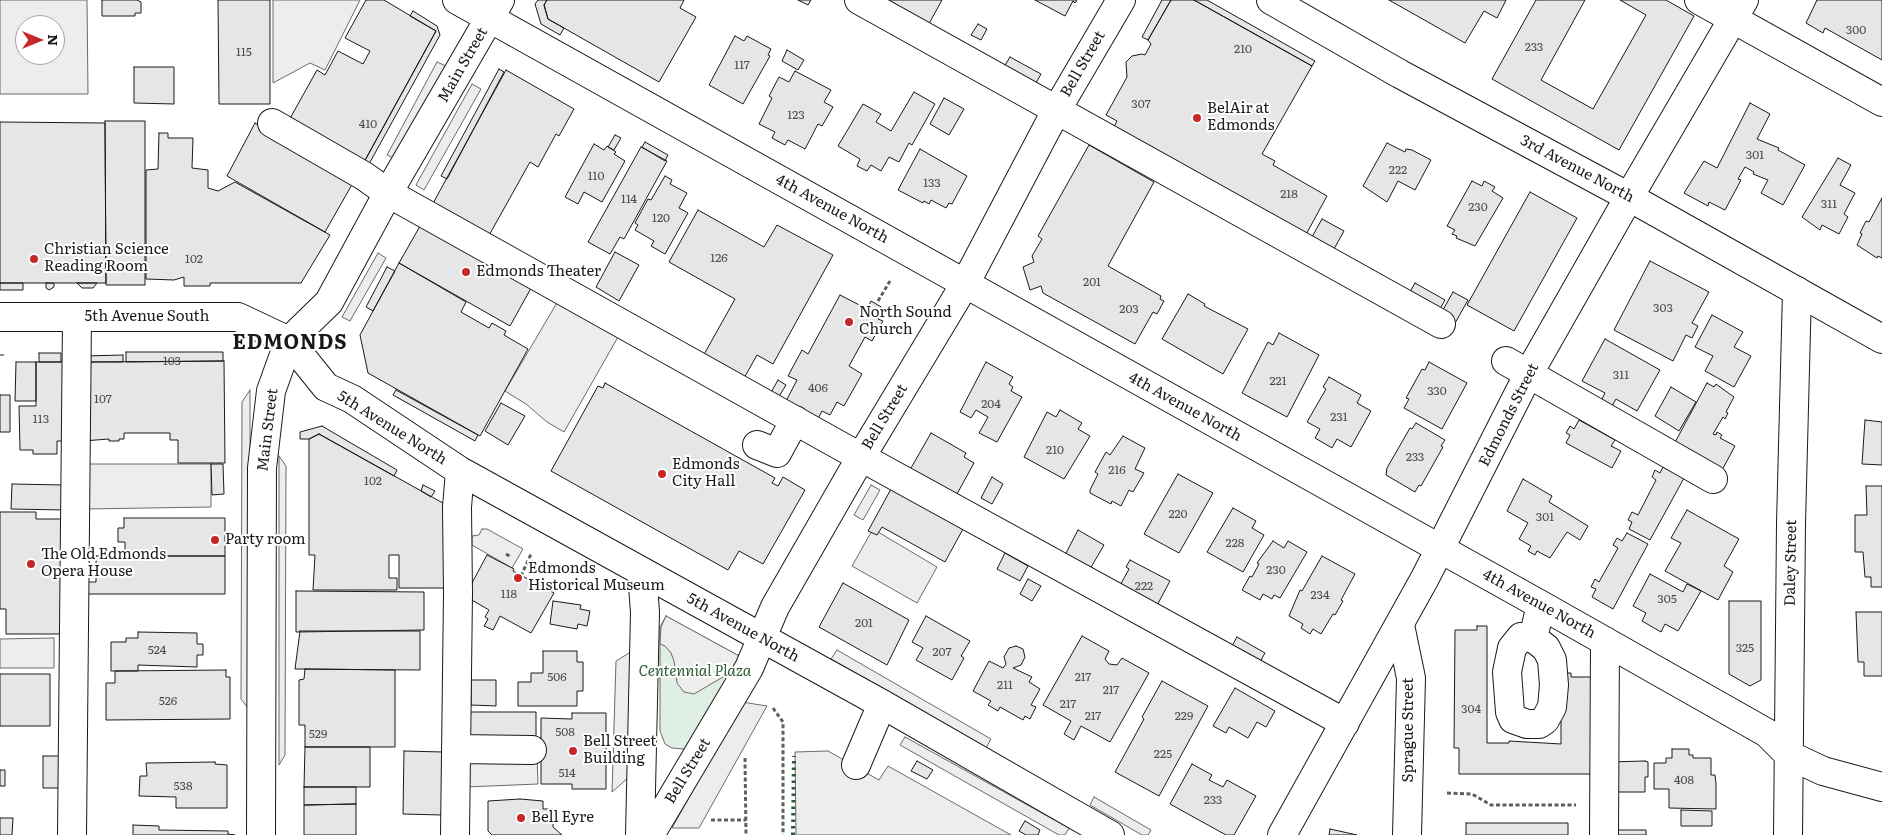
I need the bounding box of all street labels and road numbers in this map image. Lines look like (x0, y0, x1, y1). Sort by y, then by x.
street label: Main Street (434, 24, 492, 106)
street label: Bell Street (1057, 28, 1109, 100)
street label: 3rd Avenue North (1517, 131, 1637, 207)
street label: 4th Avenue North (772, 170, 892, 248)
street label: 5th Avenue South (84, 308, 210, 326)
street label: Edmonds Street (1475, 360, 1543, 470)
street label: 4th Avenue North (1125, 368, 1245, 446)
street label: Bell Street (858, 381, 912, 453)
street label: Main Street (254, 387, 282, 473)
street label: 5th Avenue North (334, 387, 450, 469)
street label: Daley Street (1781, 520, 1801, 606)
street label: 4th Avenue North (1479, 565, 1599, 643)
street label: 5th Avenue North (684, 590, 802, 666)
street label: Sprague Street (1400, 678, 1418, 782)
street label: Bell Street (661, 735, 715, 807)

